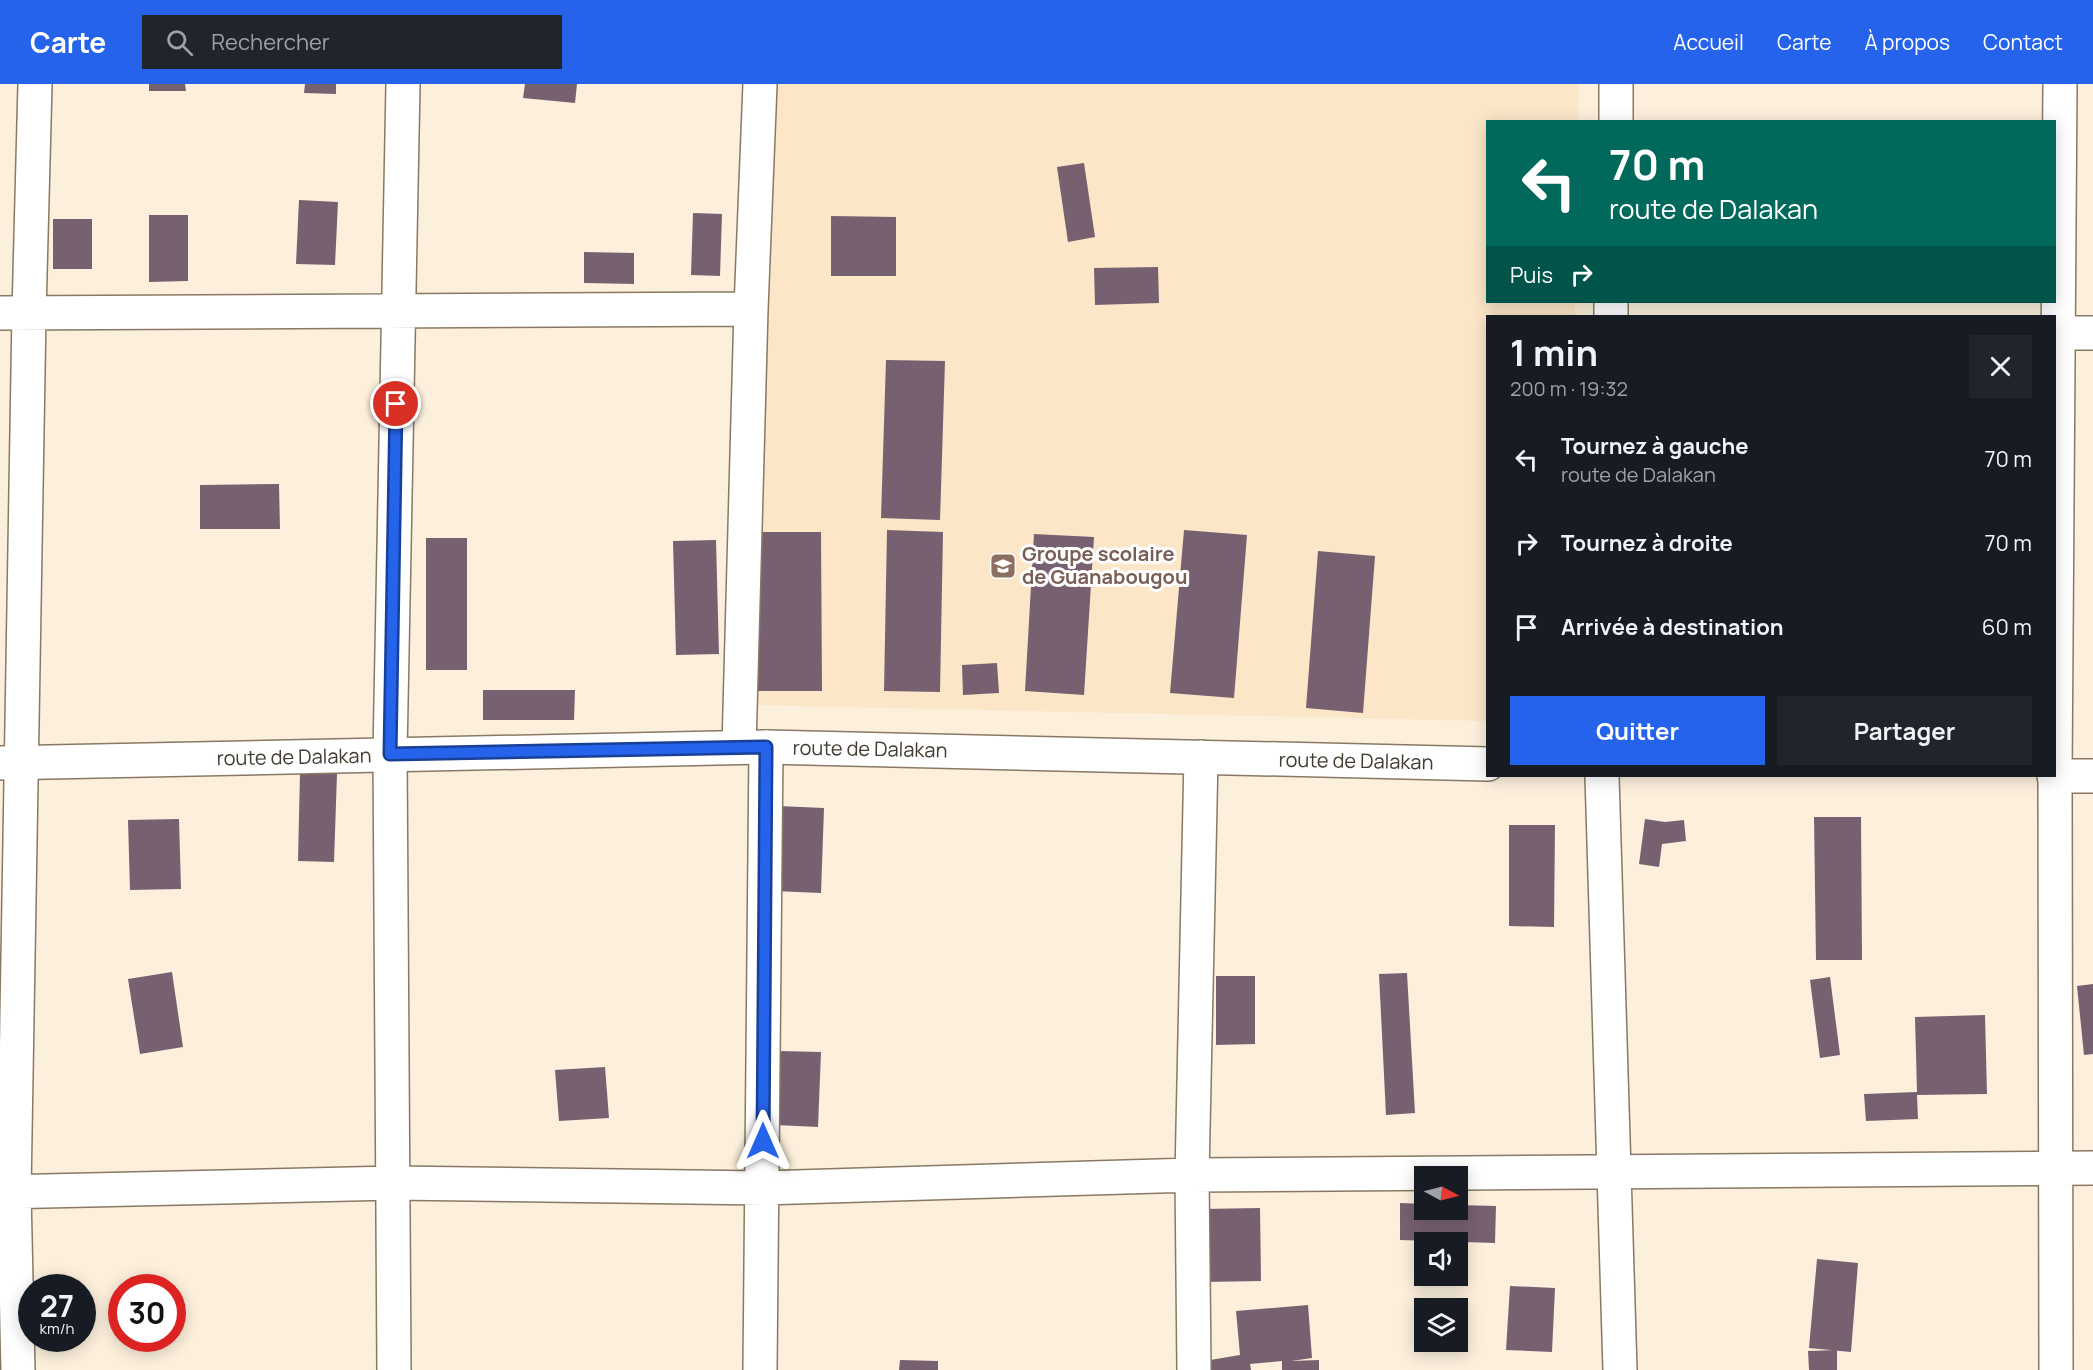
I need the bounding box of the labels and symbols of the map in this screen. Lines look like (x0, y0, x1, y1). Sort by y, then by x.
pin (370, 378, 421, 429)
place label: Groupe scolaire de Guanabougou (1022, 540, 1187, 590)
school or university icon: Groupe scolaire de Guanabougou (988, 551, 1018, 581)
street label: route de Dalakan (792, 734, 948, 763)
street label: route de Dalakan (216, 742, 372, 771)
street label: route de Dalakan (1278, 746, 1434, 775)
position arrow (731, 1109, 795, 1173)
north arrow (1414, 1166, 1468, 1220)
speed limit sign: 30 (108, 1274, 186, 1352)

